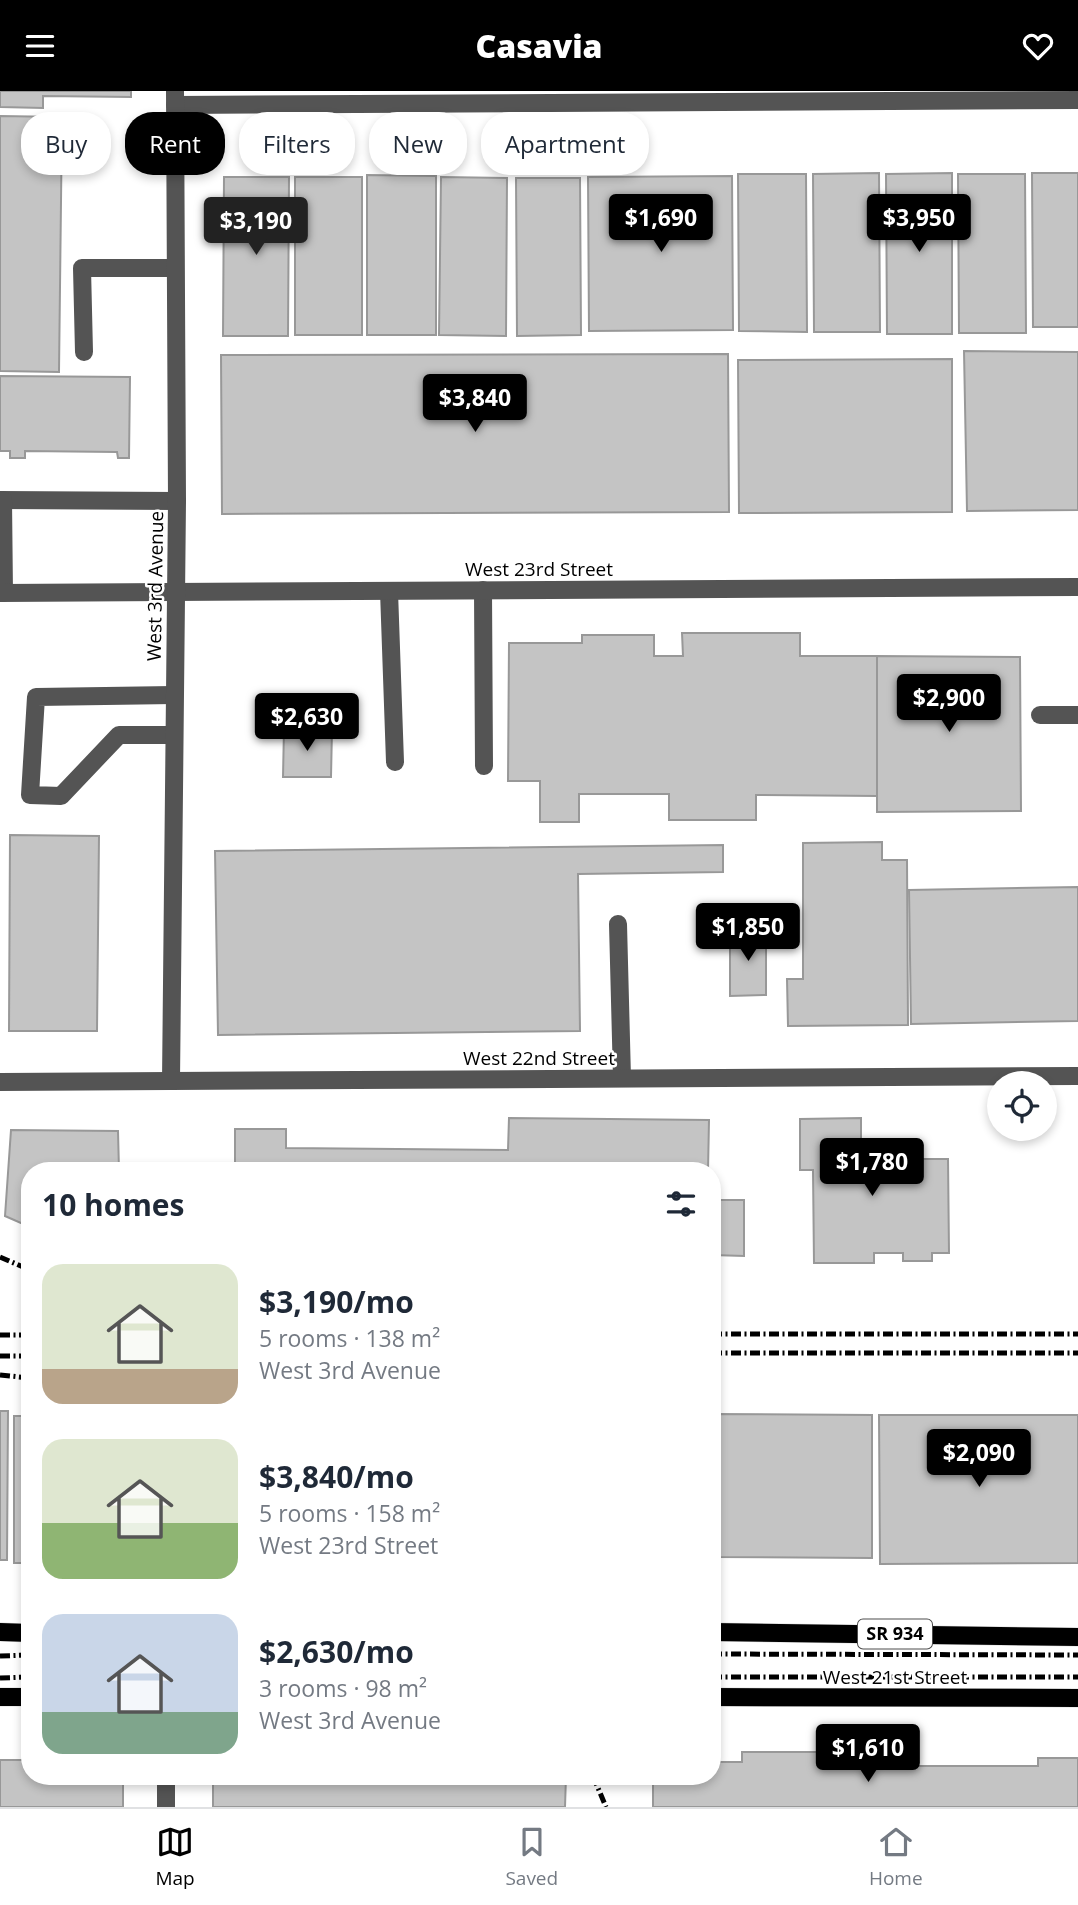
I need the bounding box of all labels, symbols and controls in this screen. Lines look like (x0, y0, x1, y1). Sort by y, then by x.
text: Casavia (475, 24, 603, 67)
icon: menu (21, 27, 59, 65)
icon: heart (1019, 27, 1057, 65)
chip: Buy (21, 112, 111, 175)
chip: Rent (125, 112, 225, 175)
chip: Filters (239, 112, 355, 175)
chip: New (369, 112, 467, 175)
chip: Apartment (481, 112, 649, 175)
pin: $1,690 (604, 195, 718, 254)
pin: $3,950 (862, 195, 976, 254)
pin: $3,190 (199, 197, 313, 257)
text: $1,690 (625, 201, 697, 233)
text: $3,950 (883, 201, 955, 233)
text: $3,190 (220, 204, 292, 236)
pin: $3,840 (418, 375, 532, 434)
text: $3,840 (439, 381, 511, 413)
street label: West 3rd Avenue (141, 511, 169, 661)
street label: West 23rd Street (465, 556, 613, 582)
pin: $2,900 (892, 675, 1006, 734)
text: $2,900 (913, 681, 985, 713)
pin: $2,630 (250, 693, 364, 753)
text: $2,630 (271, 700, 343, 732)
pin: $1,850 (691, 903, 805, 963)
text: $1,850 (712, 910, 784, 942)
street label: West 22nd Street (463, 1045, 615, 1071)
map controls (987, 1071, 1057, 1141)
button: locate (987, 1071, 1057, 1141)
pin: $1,780 (815, 1139, 929, 1198)
text: $1,780 (836, 1145, 908, 1177)
text: 10 homes (42, 1184, 185, 1225)
icon: filters (662, 1185, 700, 1223)
text: $3,190/mo (259, 1281, 414, 1322)
icon: home (98, 1292, 182, 1376)
text: 5 rooms · 138 m² (259, 1322, 440, 1354)
text: West 3rd Avenue (259, 1354, 441, 1386)
pin: $2,090 (922, 1429, 1036, 1489)
text: $2,090 (943, 1436, 1015, 1468)
text: $3,840/mo (259, 1456, 414, 1497)
icon: home (98, 1467, 182, 1551)
text: 5 rooms · 158 m² (259, 1497, 440, 1529)
text: West 23rd Street (259, 1529, 438, 1561)
road number: SR 934 (858, 1619, 932, 1649)
text: $2,630/mo (259, 1631, 414, 1672)
icon: home (98, 1642, 182, 1726)
street label: West 21st Street (823, 1664, 967, 1690)
text: 3 rooms · 98 m² (259, 1672, 427, 1704)
text: West 3rd Avenue (259, 1704, 441, 1736)
pin: $1,610 (811, 1725, 925, 1784)
text: $1,610 (832, 1731, 904, 1763)
tab: Map (155, 1823, 195, 1891)
tab: Saved (505, 1823, 558, 1891)
tab: Home (869, 1823, 923, 1891)

